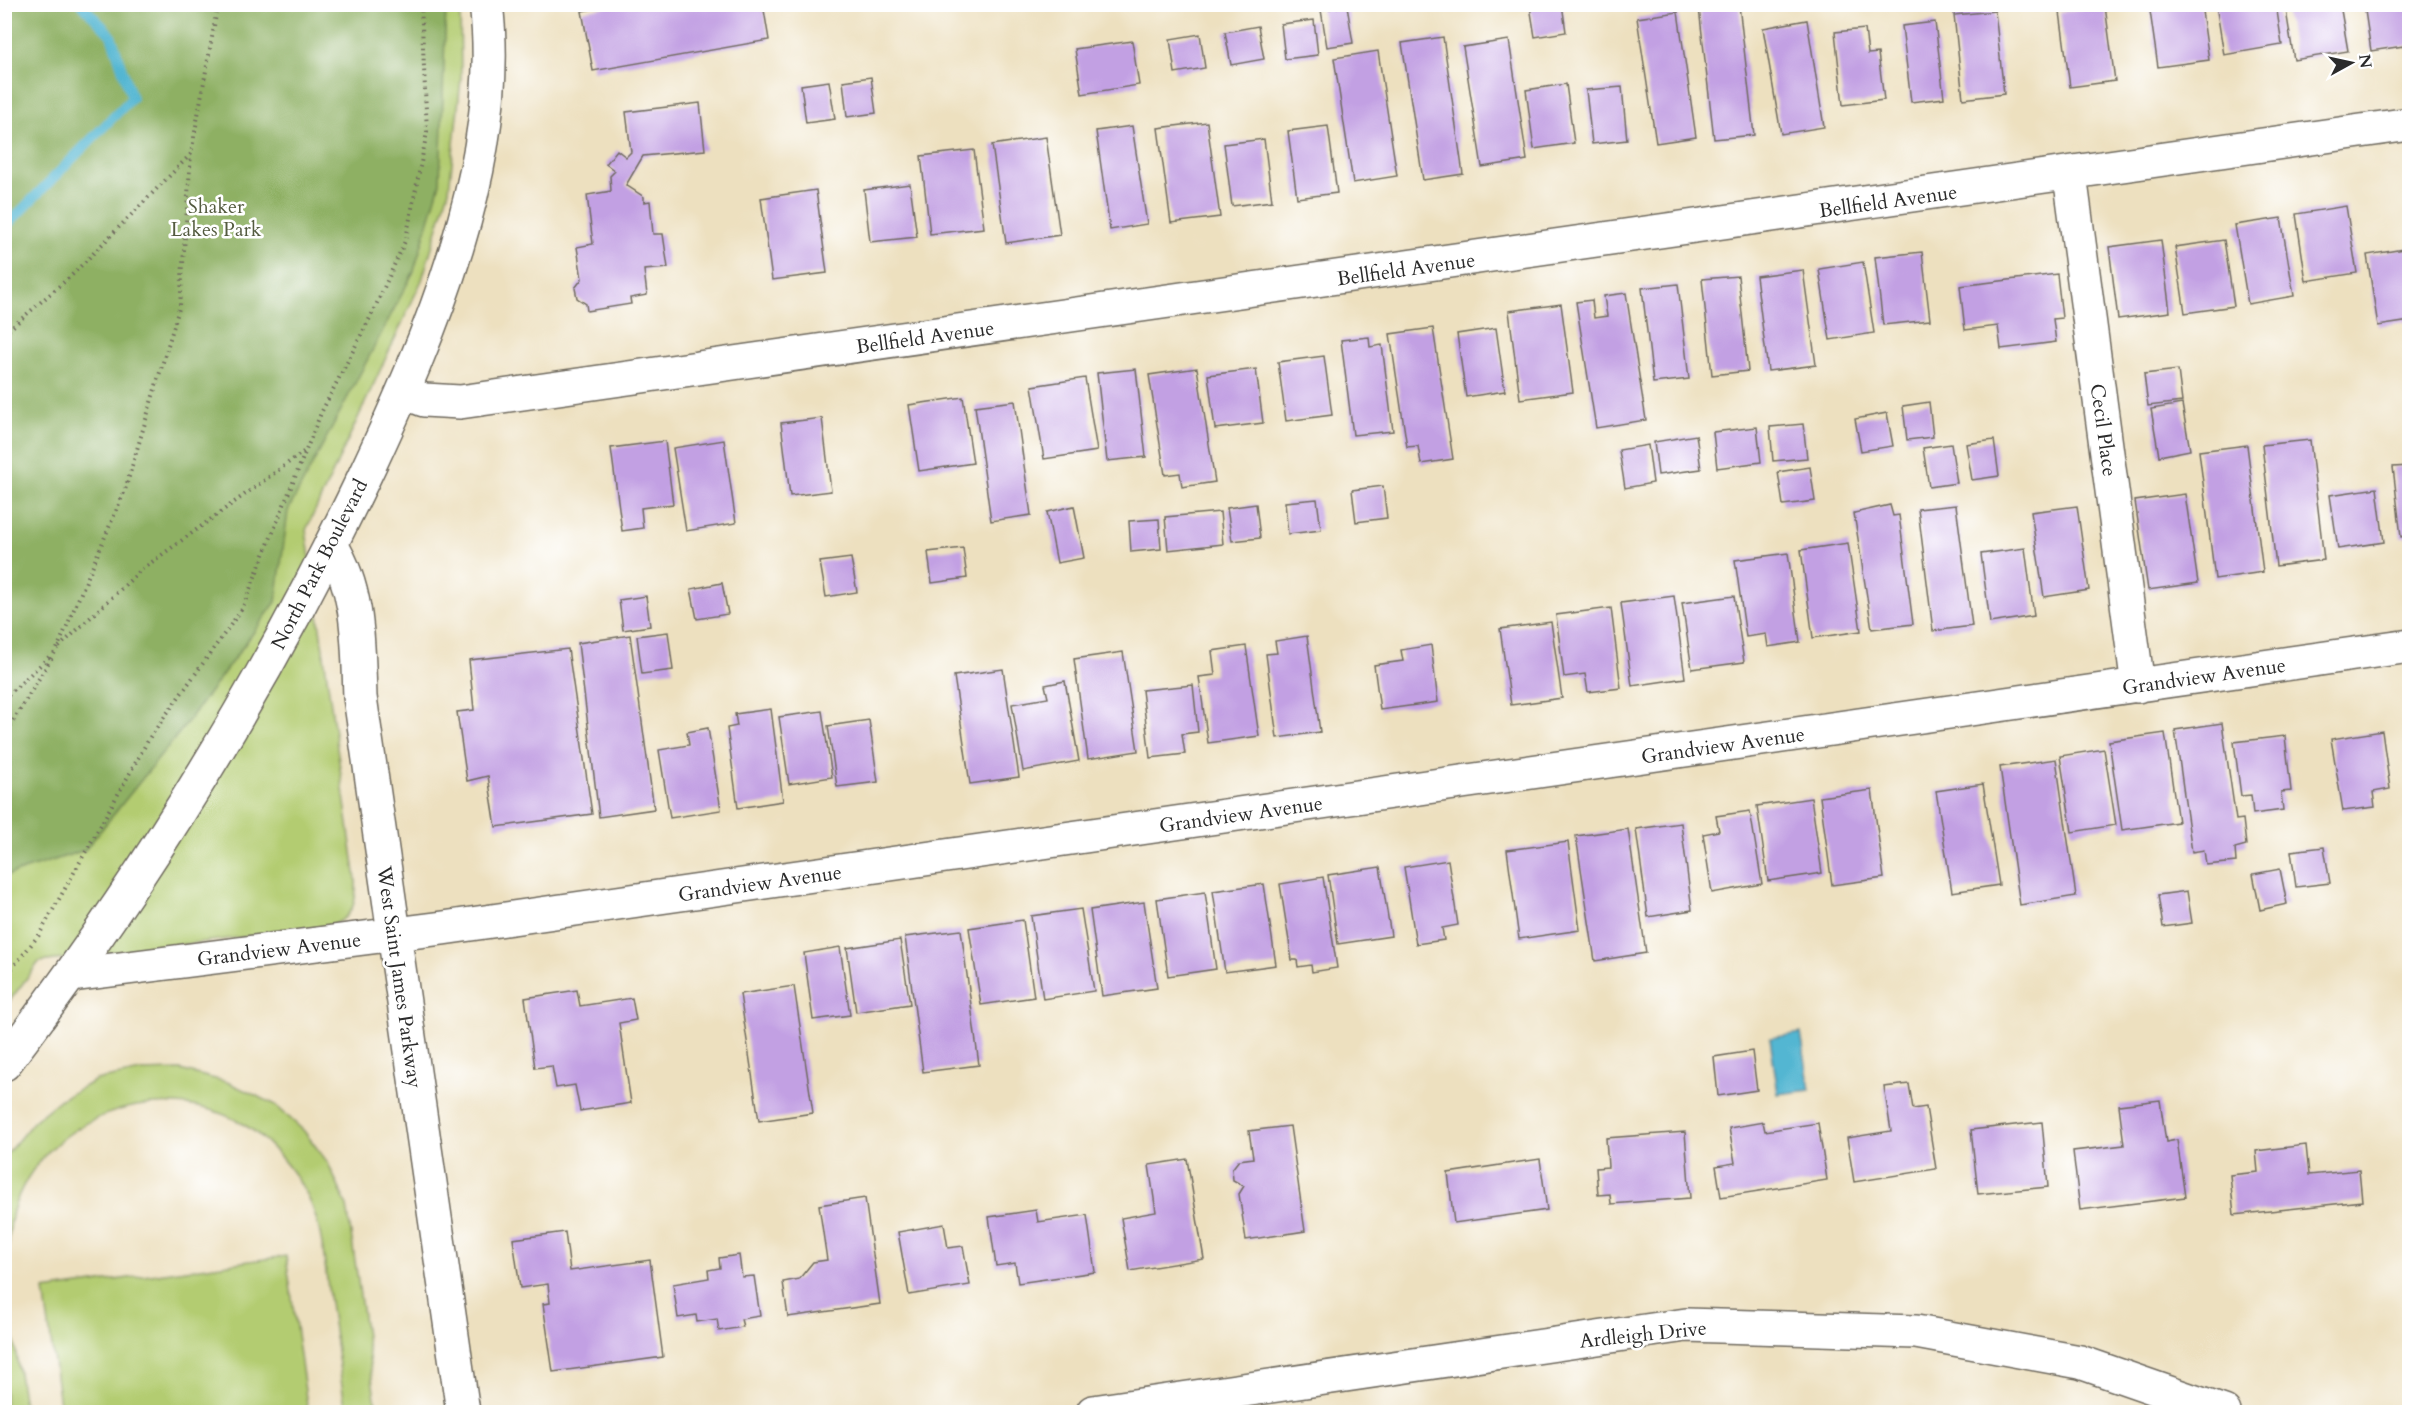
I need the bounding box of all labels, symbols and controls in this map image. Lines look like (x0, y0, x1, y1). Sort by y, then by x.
north arrow (2321, 33, 2381, 93)
text: N (2353, 53, 2377, 70)
street label: Bellfield Avenue (1817, 178, 1959, 225)
park label: Shaker Lakes Park (170, 193, 262, 243)
street label: Bellfield Avenue (1335, 246, 1477, 293)
street label: Bellfield Avenue (854, 314, 996, 361)
street label: Cecil Place (2084, 382, 2123, 478)
street label: North Park Boulevard (265, 474, 374, 654)
street label: Grandview Avenue (2121, 652, 2288, 701)
street label: Grandview Avenue (1640, 721, 1807, 770)
street label: Grandview Avenue (1158, 790, 1325, 839)
street label: Grandview Avenue (677, 859, 844, 908)
street label: West Saint James Parkway (370, 863, 429, 1090)
street label: Grandview Avenue (196, 926, 363, 973)
street label: Ardleigh Drive (1578, 1314, 1708, 1355)

